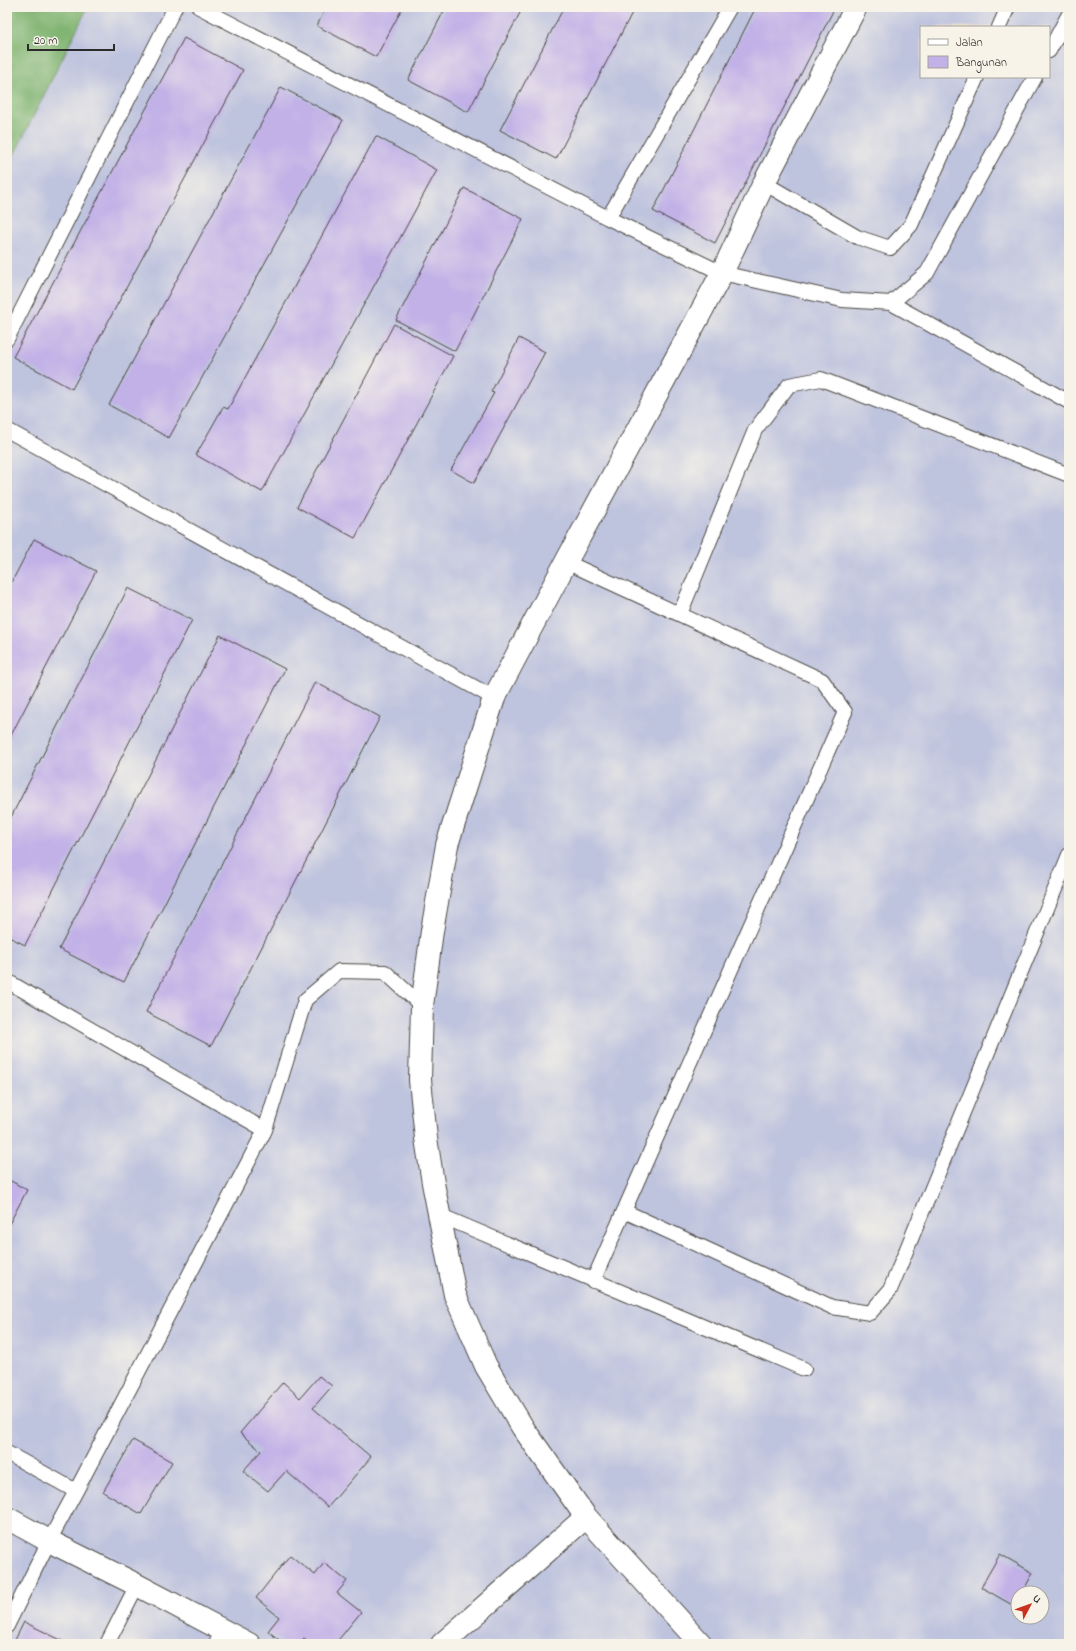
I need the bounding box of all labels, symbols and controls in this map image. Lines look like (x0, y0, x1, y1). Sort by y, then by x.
scale bar (28, 26, 114, 52)
legend (920, 26, 1050, 78)
text: 20 m (34, 32, 57, 50)
text: Jalan (956, 34, 983, 52)
text: Bangunan (955, 54, 1007, 73)
north arrow (1010, 1585, 1050, 1625)
text: U (1028, 1591, 1045, 1607)

